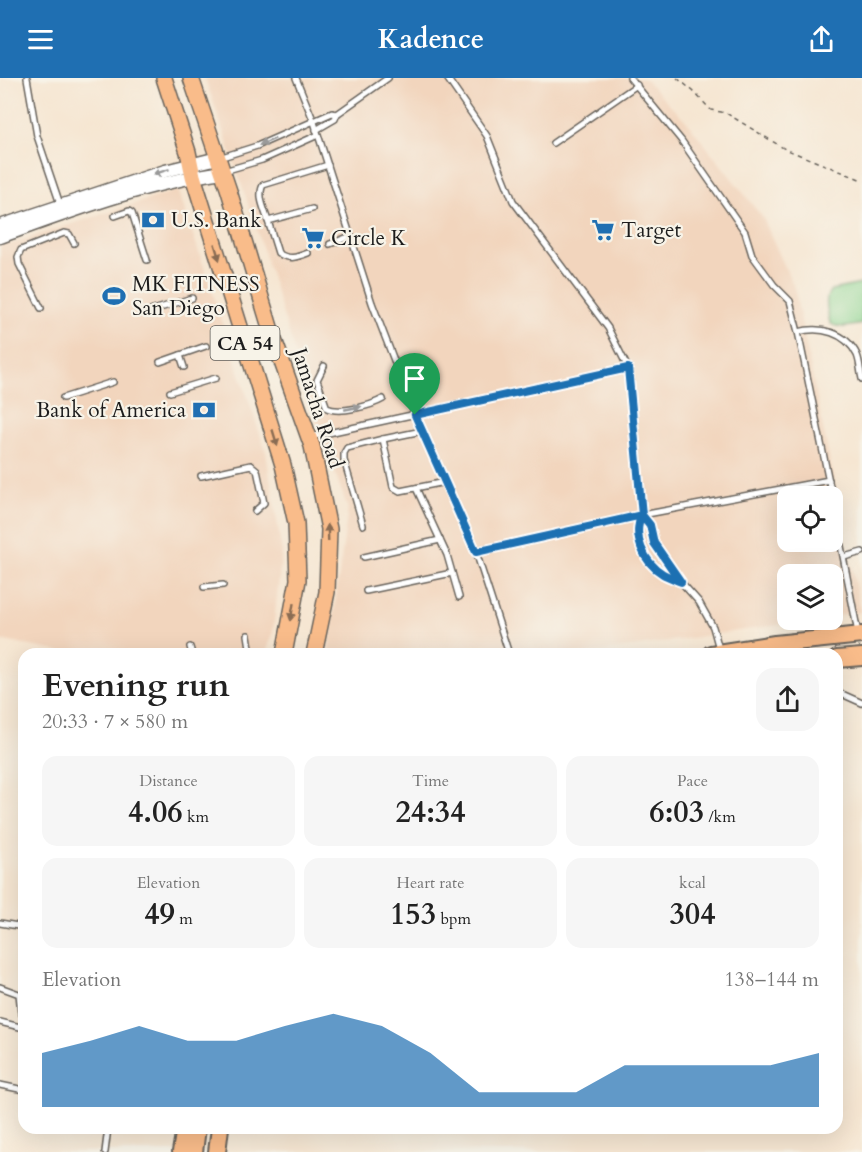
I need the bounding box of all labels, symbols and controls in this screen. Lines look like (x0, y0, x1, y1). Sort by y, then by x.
text: Kadence (378, 21, 484, 58)
icon: menu (24, 23, 57, 56)
icon: share (805, 23, 838, 56)
one-way arrow (257, 137, 275, 147)
one-way arrow (152, 168, 170, 177)
place label: U.S. Bank (171, 206, 262, 235)
bank icon: U.S. Bank (140, 207, 166, 233)
place label: Target (621, 216, 681, 245)
supermarket icon: Target (590, 217, 616, 243)
place label: Circle K (331, 224, 407, 253)
supermarket icon: Circle K (300, 225, 326, 251)
one-way arrow (212, 243, 222, 261)
place label: MK FITNESS San Diego (132, 270, 260, 323)
sports icon: MK FITNESS San Diego (101, 283, 127, 309)
road number: CA 54 (210, 326, 280, 360)
street label: Jamacha Road (283, 341, 351, 472)
pin (389, 353, 440, 415)
icon: arrive (398, 362, 431, 395)
place label: Bank of America (36, 396, 186, 425)
bank icon: Bank of America (191, 397, 217, 423)
one-way arrow (344, 403, 363, 412)
one-way arrow (271, 429, 280, 447)
map controls (777, 486, 843, 630)
button: locate (777, 486, 843, 552)
one-way arrow (323, 524, 333, 543)
button: layers (777, 564, 843, 630)
one-way arrow (287, 602, 296, 621)
text: Evening run (42, 663, 230, 708)
button: share (756, 668, 819, 731)
text: 20:33 · 7 × 580 m (42, 708, 188, 735)
text: Distance (139, 770, 198, 792)
text: Time (412, 770, 449, 792)
text: Pace (677, 770, 708, 792)
text: 4.06 (128, 792, 183, 833)
text: 24:34 (395, 792, 466, 833)
text: 6:03 (649, 792, 704, 833)
text: km (183, 806, 209, 828)
text: /km (704, 806, 736, 828)
text: Elevation (137, 872, 200, 894)
text: Heart rate (397, 872, 464, 894)
text: kcal (679, 872, 706, 894)
text: 49 (144, 894, 175, 935)
text: 153 (390, 894, 436, 935)
text: 304 (669, 894, 716, 935)
text: m (175, 908, 193, 930)
text: bpm (436, 908, 471, 930)
text: Elevation (42, 966, 121, 993)
text: 138–144 m (724, 966, 819, 993)

